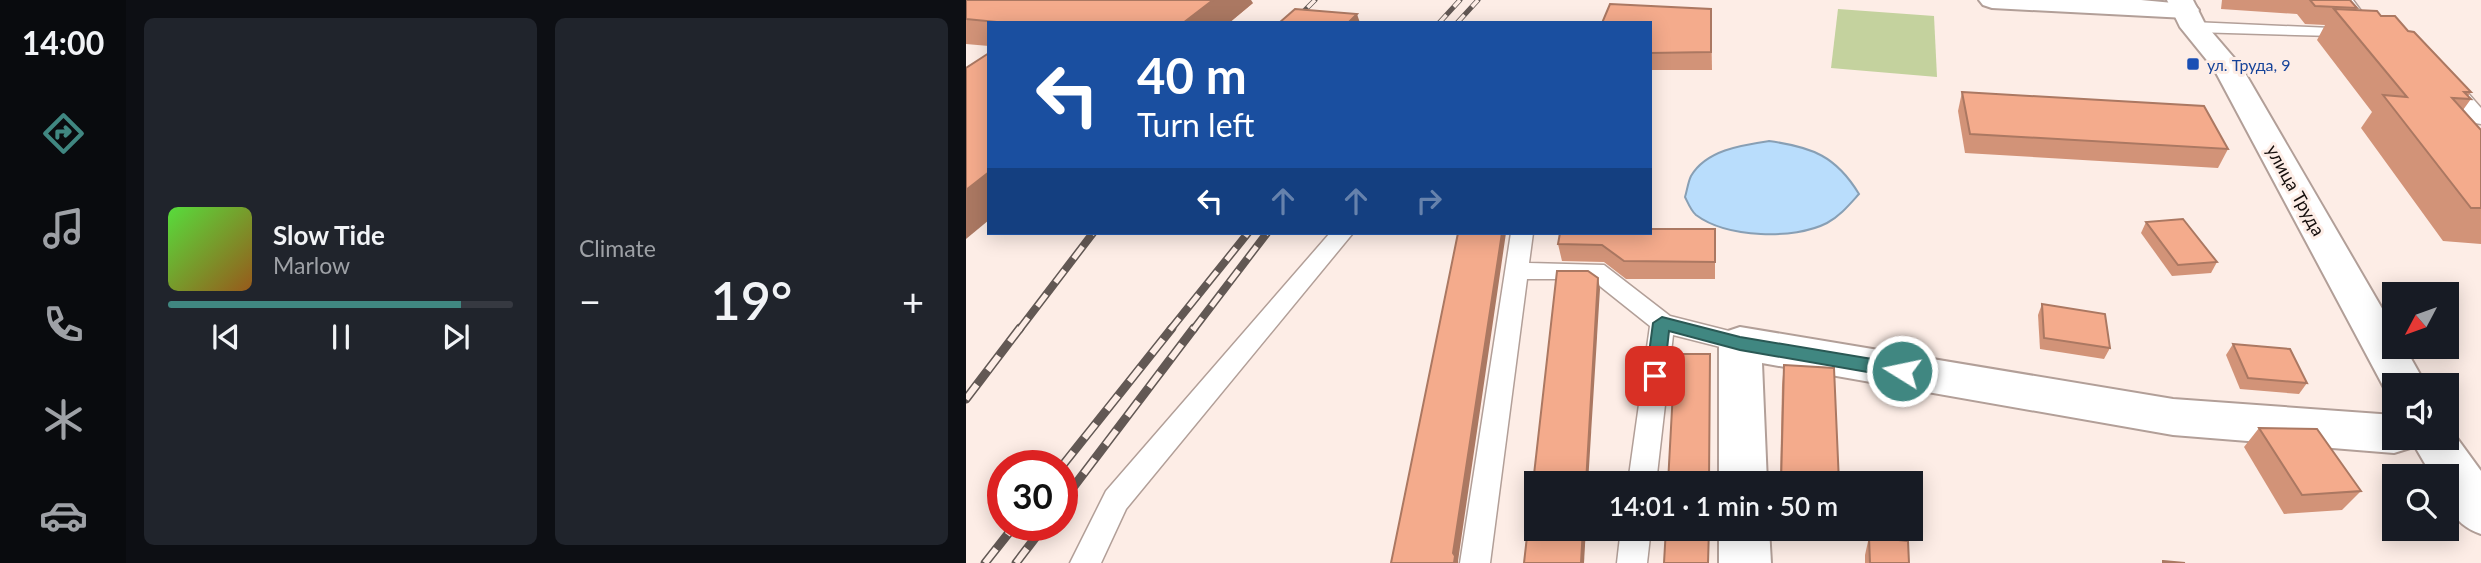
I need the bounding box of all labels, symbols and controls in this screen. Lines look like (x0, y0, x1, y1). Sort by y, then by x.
text: 14:00 (22, 23, 104, 62)
text: 40 m (1137, 46, 1247, 104)
icon: left (1022, 49, 1113, 140)
place label: ул. Труда, 9 (2207, 55, 2291, 74)
marker: ул. Труда, 9 (2185, 56, 2201, 72)
text: Turn left (1137, 105, 1254, 144)
icon: directions (39, 109, 88, 158)
street label: улица Труда (2262, 141, 2330, 239)
icon: left (1191, 182, 1229, 220)
icon: ahead (1264, 182, 1302, 220)
icon: ahead (1337, 182, 1375, 220)
icon: right (1410, 182, 1448, 220)
icon: music (39, 204, 88, 253)
text: Slow Tide (273, 219, 385, 251)
text: Climate (579, 234, 656, 262)
text: Marlow (273, 251, 350, 279)
text: 19° (711, 269, 792, 331)
text: − (579, 278, 601, 324)
text: + (902, 278, 924, 324)
north arrow (2382, 282, 2459, 359)
map controls (2382, 282, 2459, 541)
icon: phone (39, 300, 88, 349)
icon: previous (207, 318, 245, 356)
icon: pause (322, 318, 360, 356)
icon: next (437, 318, 475, 356)
position arrow (1865, 334, 1939, 408)
pin (1625, 346, 1685, 406)
icon: arrive (1636, 357, 1674, 395)
button: sound (2382, 373, 2459, 450)
icon: climate (39, 395, 88, 444)
speed limit sign: 30 (987, 450, 1078, 541)
button: search (2382, 464, 2459, 541)
text: 14:01 · 1 min · 50 m (1609, 490, 1838, 522)
icon: car (39, 491, 88, 540)

